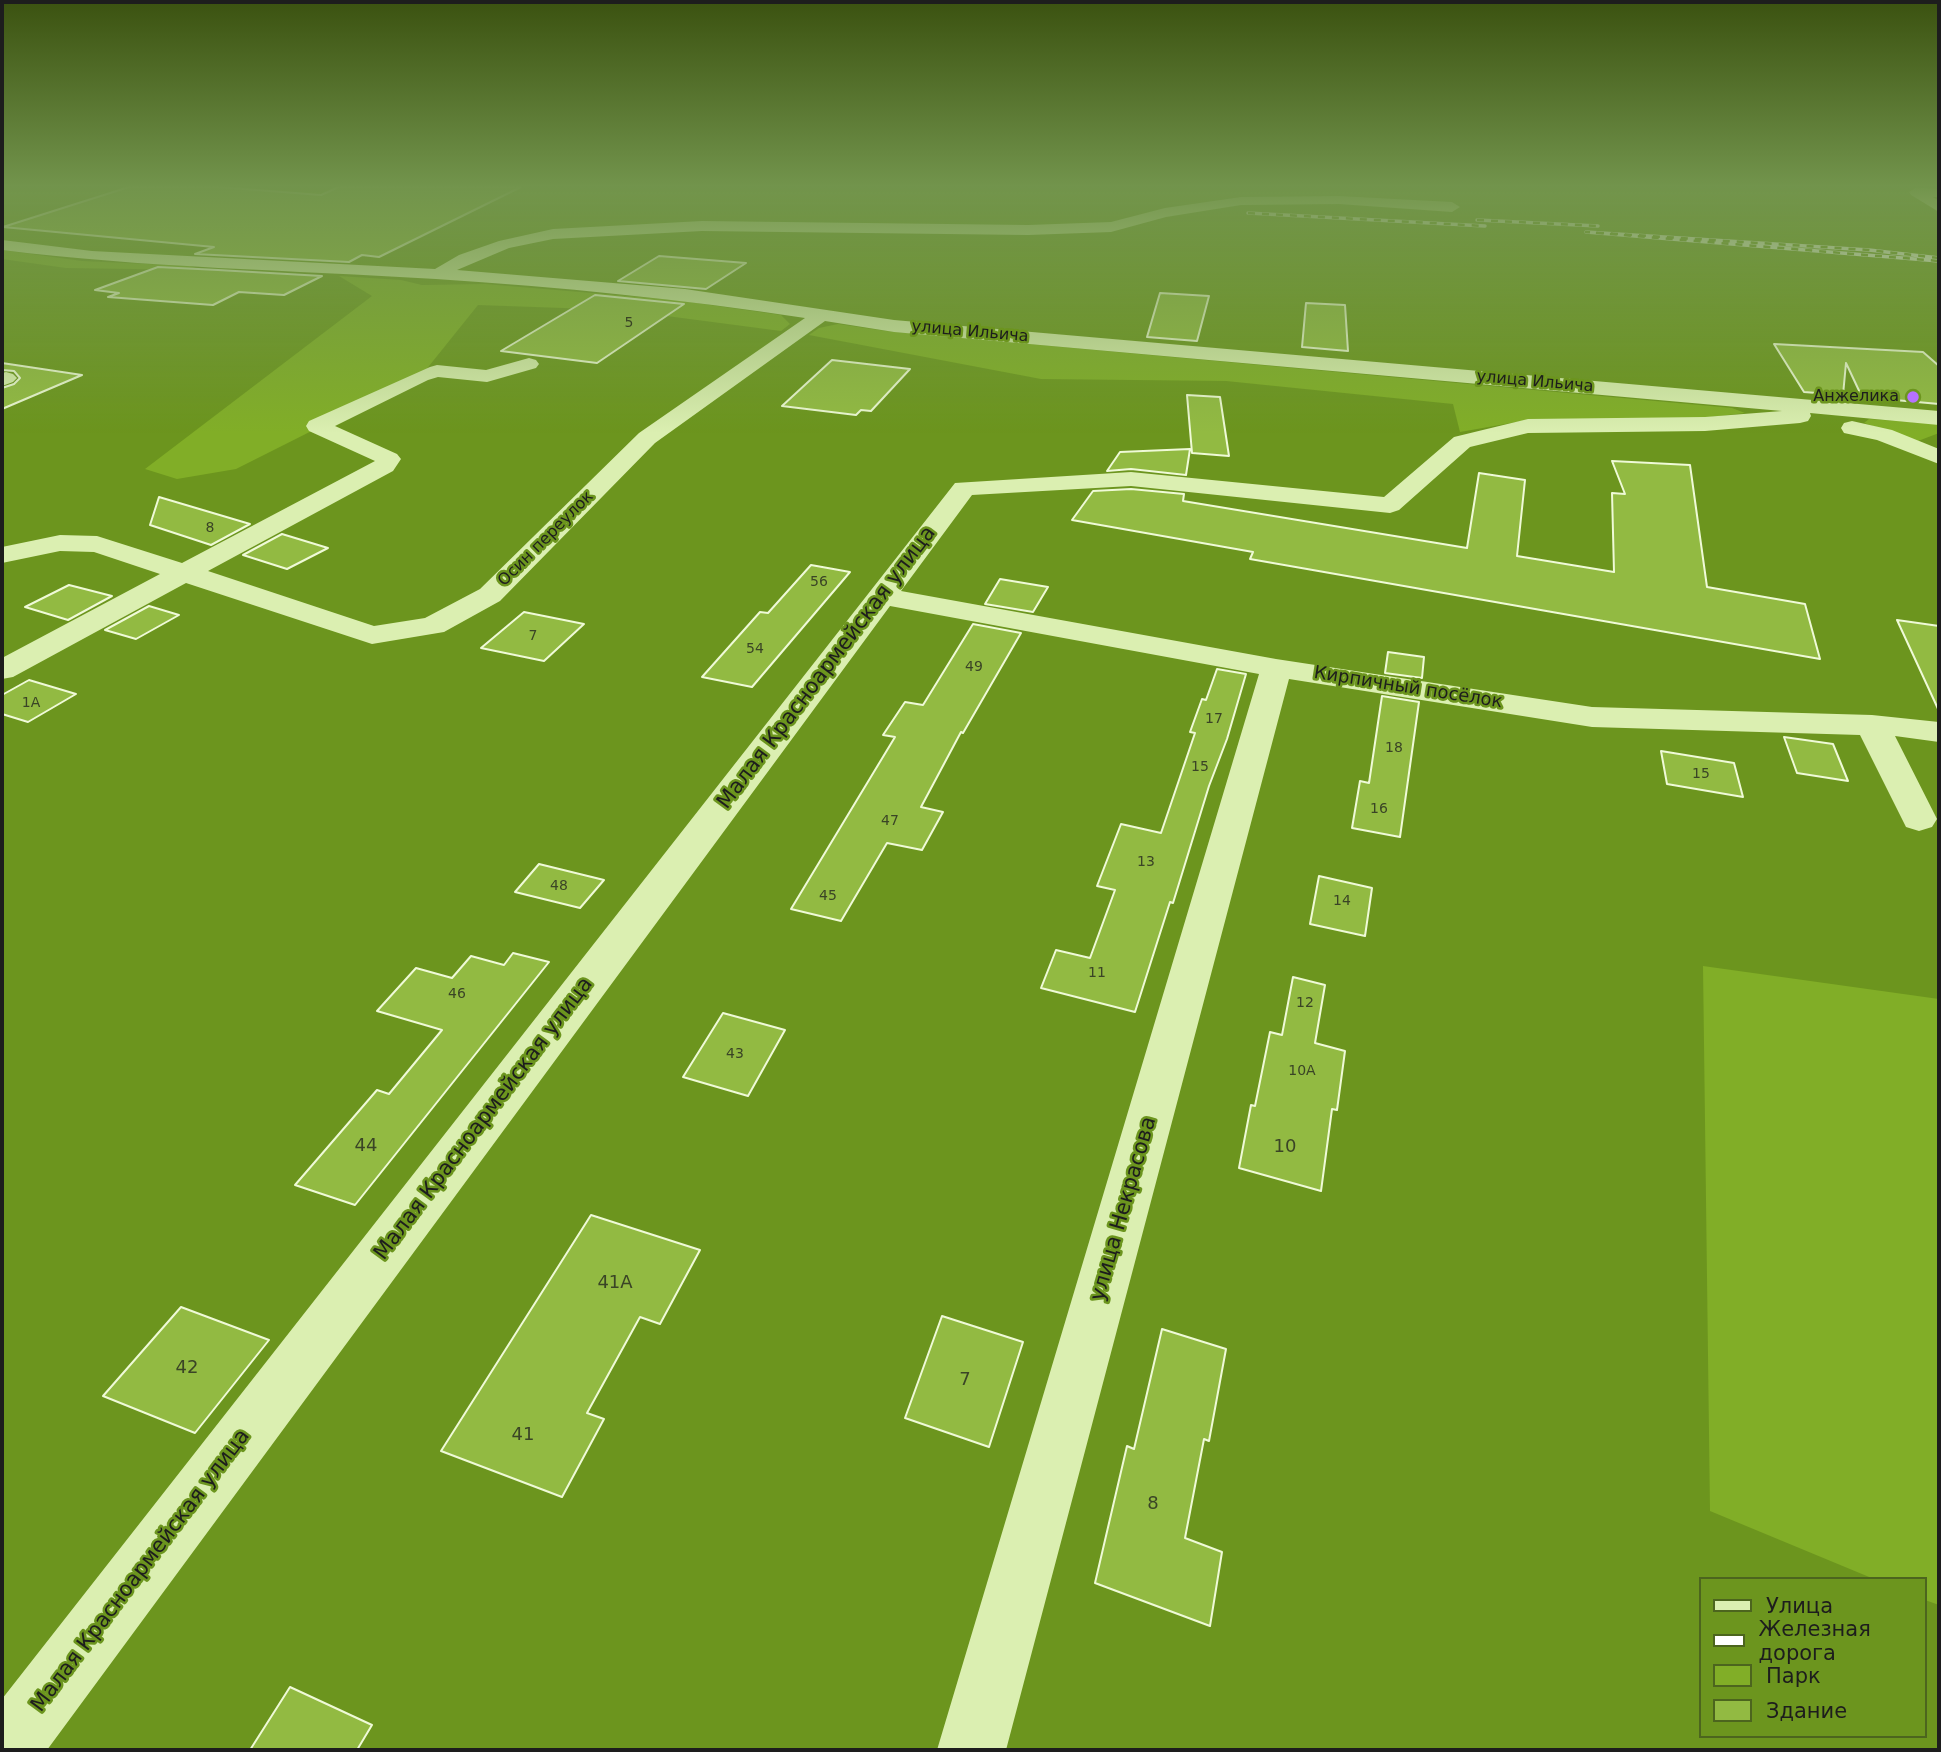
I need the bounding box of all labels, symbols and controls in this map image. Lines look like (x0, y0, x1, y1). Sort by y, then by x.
house number: 5 (625, 315, 633, 331)
street label: улица Ильича (911, 317, 1029, 347)
street label: улица Ильича (1476, 367, 1594, 397)
place label: Анжелика (1813, 387, 1899, 407)
marker: Анжелика (1905, 389, 1921, 405)
street label: Осин переулок (494, 487, 598, 591)
house number: 8 (206, 520, 214, 536)
street label: Малая Красноармейская улица (712, 522, 942, 814)
house number: 56 (810, 574, 828, 590)
house number: 7 (529, 628, 537, 644)
house number: 54 (746, 641, 764, 657)
house number: 49 (965, 659, 983, 675)
street label: Кирпичный посёлок (1312, 662, 1504, 714)
house number: 1А (22, 695, 40, 711)
house number: 17 (1205, 711, 1223, 727)
house number: 18 (1385, 740, 1403, 756)
house number: 15 (1191, 759, 1209, 775)
house number: 15 (1692, 766, 1710, 782)
house number: 16 (1370, 801, 1388, 817)
house number: 47 (881, 813, 899, 829)
house number: 13 (1137, 854, 1155, 870)
house number: 48 (550, 878, 568, 894)
house number: 45 (819, 888, 837, 904)
house number: 14 (1333, 893, 1351, 909)
house number: 11 (1088, 965, 1106, 981)
street label: Малая Красноармейская улица (369, 973, 599, 1265)
house number: 46 (448, 986, 466, 1002)
house number: 12 (1296, 995, 1314, 1011)
house number: 43 (726, 1046, 744, 1062)
house number: 10А (1288, 1063, 1316, 1079)
street label: улица Некрасова (1086, 1114, 1162, 1304)
house number: 44 (355, 1135, 377, 1157)
house number: 10 (1274, 1136, 1296, 1158)
house number: 41А (597, 1272, 633, 1294)
house number: 42 (176, 1357, 198, 1379)
house number: 7 (959, 1369, 971, 1391)
house number: 41 (512, 1424, 534, 1446)
street label: Малая Красноармейская улица (26, 1425, 256, 1717)
house number: 8 (1147, 1493, 1159, 1515)
legend (1700, 1577, 1927, 1738)
text: Улица (1766, 1594, 1833, 1618)
text: Железная дорога (1759, 1617, 1871, 1665)
text: Парк (1766, 1664, 1821, 1688)
text: Здание (1766, 1699, 1847, 1723)

